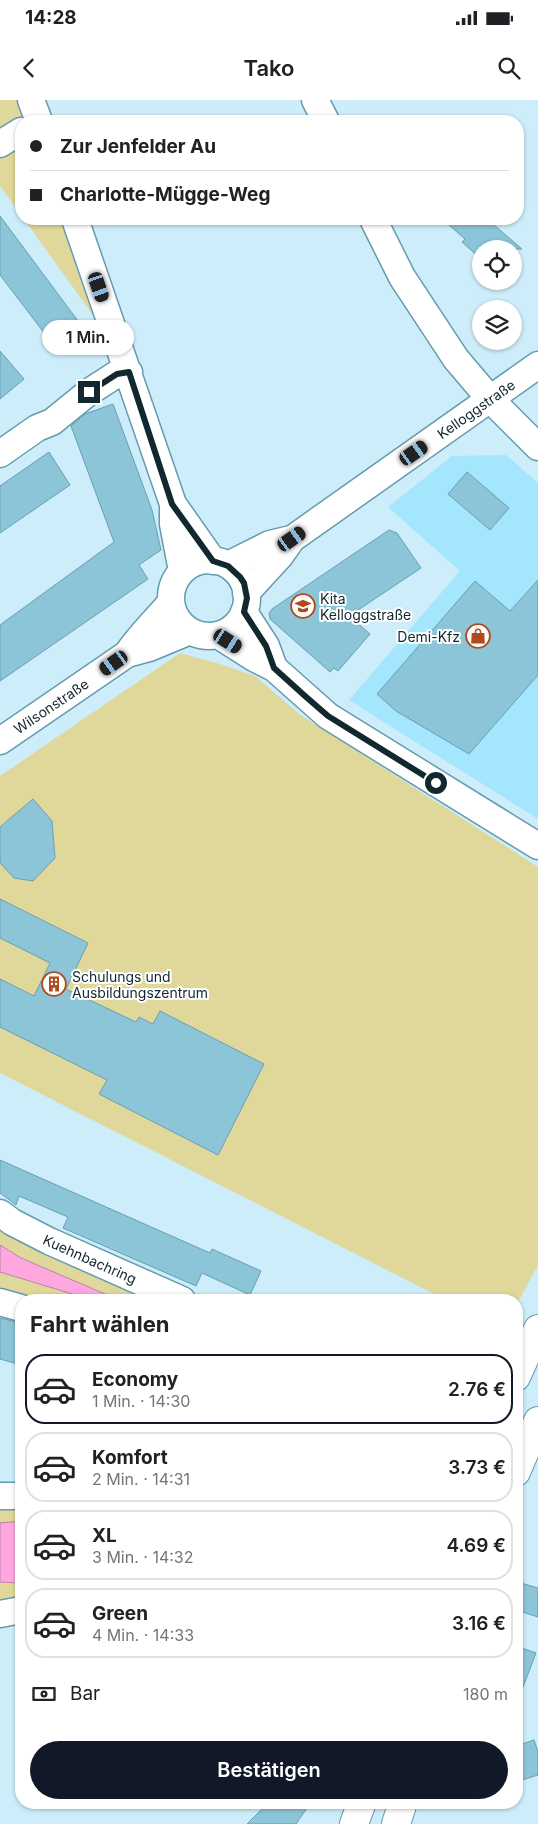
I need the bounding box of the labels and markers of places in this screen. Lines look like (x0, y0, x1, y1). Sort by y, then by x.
place label: Kita Kelloggstraße (320, 590, 411, 623)
school or university icon: Kita Kelloggstraße (290, 593, 316, 619)
shop icon: Demi-Kfz (465, 623, 491, 649)
place label: Demi-Kfz (397, 628, 460, 645)
place label: Schulungs und Ausbildungszentrum (72, 968, 208, 1001)
building icon: Schulungs und Ausbildungszentrum (41, 971, 67, 997)

